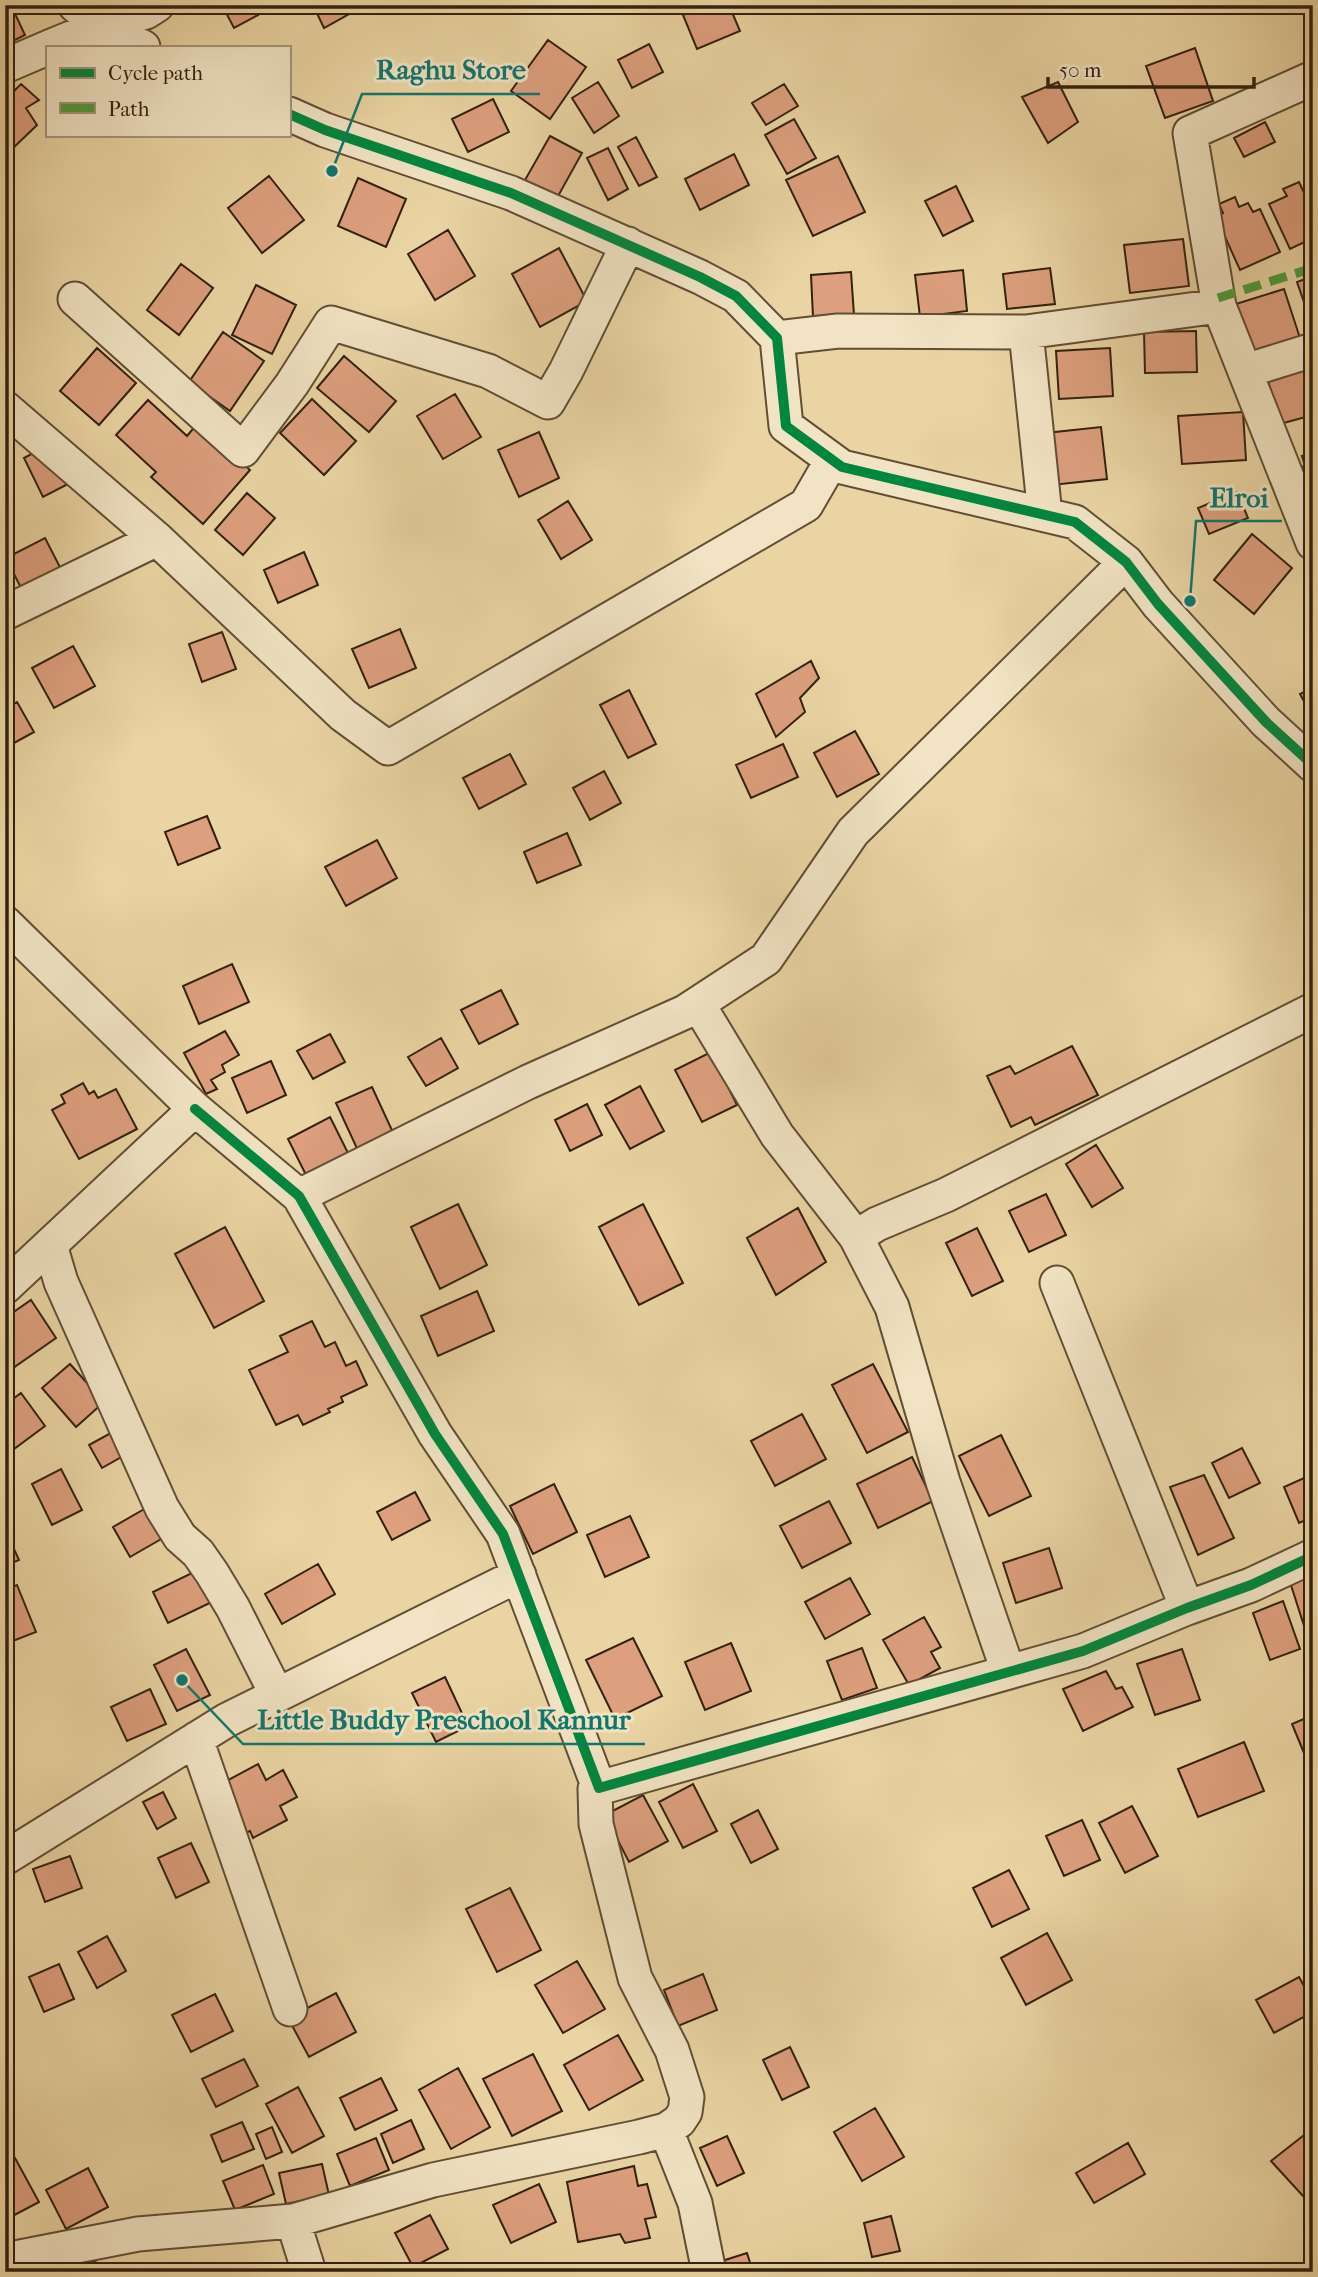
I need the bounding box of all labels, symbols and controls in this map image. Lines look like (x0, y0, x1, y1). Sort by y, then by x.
callout: Raghu Store (362, 45, 540, 94)
legend (46, 46, 290, 136)
scale bar (1048, 46, 1255, 90)
text: Raghu Store (376, 53, 526, 86)
text: 50 m (1059, 58, 1102, 82)
text: Cycle path (108, 61, 203, 85)
text: Path (108, 97, 150, 121)
callout: Elroi (1196, 472, 1282, 521)
text: Elroi (1210, 481, 1269, 514)
callout: Little Buddy Preschool Kannur (243, 1695, 645, 1744)
text: Little Buddy Preschool Kannur (257, 1703, 632, 1736)

